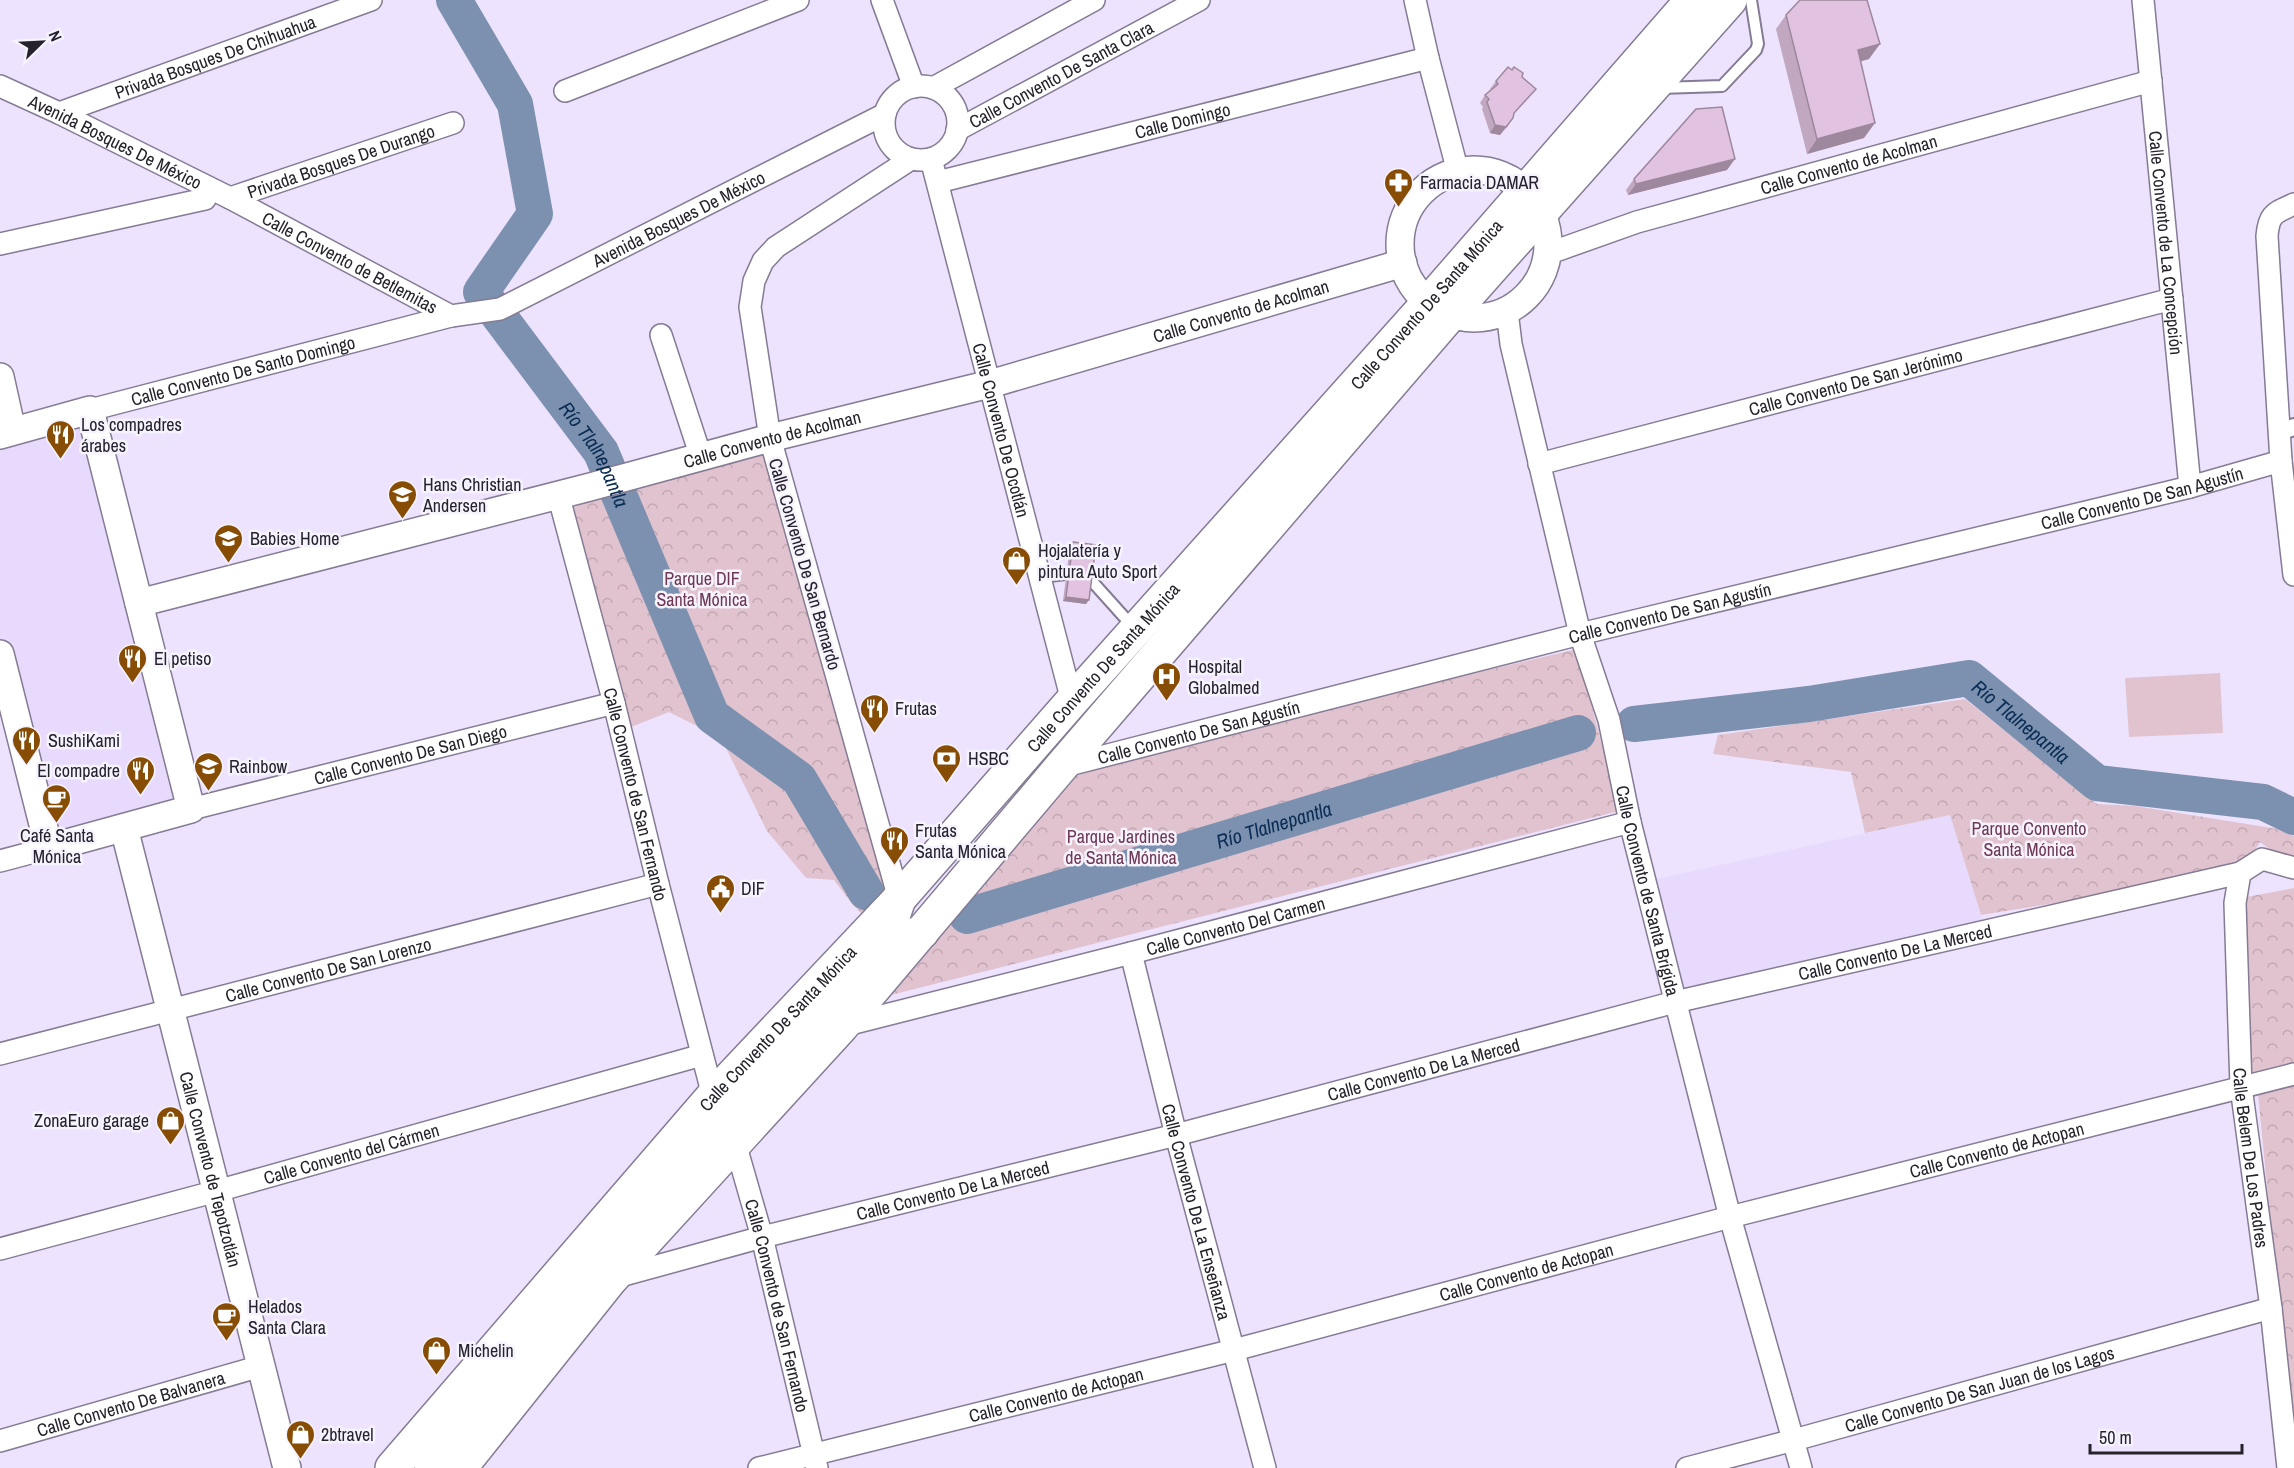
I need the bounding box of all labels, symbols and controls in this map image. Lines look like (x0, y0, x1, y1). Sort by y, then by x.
street label: Privada Bosques De Chihuahua (111, 9, 319, 104)
north arrow (12, 12, 72, 72)
street label: Calle Convento De Santa Clara (964, 14, 1158, 134)
text: N (44, 27, 68, 45)
street label: Avenida Bosques De México (24, 88, 206, 195)
street label: Calle Domingo (1132, 96, 1233, 144)
street label: Privada Bosques De Durango (244, 118, 438, 204)
street label: Calle Convento de Acolman (1757, 128, 1940, 200)
street label: Calle Convento de La Concepción (2143, 130, 2190, 356)
street label: Avenida Bosques De México (587, 164, 769, 273)
pharmacy icon: Farmacia DAMAR (1383, 166, 1415, 208)
place label: Farmacia DAMAR (1420, 170, 1539, 195)
street label: Calle Convento de Betlemitas (258, 205, 442, 319)
street label: Calle Convento De Santa Mónica (1344, 214, 1508, 395)
street label: Calle Convento de Acolman (1150, 273, 1332, 348)
street label: Calle Convento De Santo Domingo (128, 329, 358, 411)
street label: Calle Convento De Ocotlán (967, 340, 1036, 520)
street label: Calle Convento De San Jerónimo (1746, 342, 1965, 421)
water label: Río Tlalnepantla (554, 395, 636, 511)
street label: Calle Convento de Acolman (680, 404, 863, 474)
place label: Los compadres árabes (81, 412, 182, 458)
restaurant icon: Los compadres árabes (44, 418, 76, 460)
street label: Calle Convento De San Bernardo (763, 455, 847, 673)
street label: Calle Convento De San Agustín (2038, 460, 2246, 535)
place label: Hans Christian Andersen (422, 472, 521, 518)
school or university icon: Hans Christian Andersen (386, 478, 418, 520)
school or university icon: Babies Home (213, 522, 245, 564)
place label: Babies Home (250, 526, 339, 551)
place label: Hojalatería y pintura Auto Sport (1038, 538, 1157, 584)
shop icon: Hojalatería y pintura Auto Sport (1001, 544, 1033, 586)
park label: Parque DIF Santa Mónica (656, 566, 748, 612)
street label: Calle Convento De San Agustín (1566, 576, 1774, 649)
street label: Calle Convento De Santa Mónica (1021, 577, 1185, 757)
restaurant icon: El petiso (117, 642, 149, 684)
place label: El petiso (154, 646, 211, 671)
place label: Hospital Globalmed (1188, 654, 1259, 700)
hospital icon: Hospital Globalmed (1151, 660, 1183, 702)
water label: Río Tlalnepantla (1967, 673, 2076, 769)
street label: Calle Convento de San Fernando (598, 685, 674, 903)
restaurant icon: Frutas (858, 692, 890, 734)
street label: Calle Convento De San Agustín (1095, 694, 1302, 770)
place label: Frutas (895, 696, 937, 721)
street label: Calle Convento De San Diego (311, 718, 509, 790)
restaurant icon: SushiKami (11, 724, 43, 766)
place label: SushiKami (48, 728, 120, 753)
bank icon: HSBC (931, 742, 963, 784)
place label: HSBC (968, 746, 1009, 771)
school or university icon: Rainbow (192, 750, 224, 792)
restaurant icon: El compadre (125, 754, 157, 796)
place label: Rainbow (229, 754, 288, 779)
place label: El compadre (37, 758, 120, 783)
cafe icon: Café Santa Mónica (41, 782, 73, 824)
street label: Calle Convento de Santa Brígida (1610, 783, 1686, 998)
water label: Río Tlalnepantla (1213, 794, 1334, 854)
park label: Parque Convento Santa Mónica (1972, 816, 2086, 862)
place label: Frutas Santa Mónica (915, 818, 1006, 864)
place label: Café Santa Mónica (20, 823, 94, 869)
restaurant icon: Frutas Santa Mónica (878, 824, 910, 866)
park label: Parque Jardines de Santa Mónica (1065, 824, 1177, 870)
public building icon: DIF (704, 872, 736, 914)
place label: DIF (741, 876, 765, 901)
street label: Calle Convento Del Carmen (1143, 890, 1328, 961)
street label: Calle Convento De La Merced (1796, 918, 1994, 986)
street label: Calle Convento De San Lorenzo (223, 931, 434, 1008)
street label: Calle Convento De Santa Mónica (693, 940, 862, 1116)
street label: Calle Convento De La Merced (1325, 1031, 1522, 1107)
street label: Calle Belem De Los Padres (2228, 1067, 2275, 1249)
street label: Calle Convento de Tepotzotlán (174, 1069, 248, 1270)
street label: Calle Convento De La Enseñanza (1156, 1101, 1237, 1323)
shop icon: ZonaEuro garage (154, 1104, 186, 1146)
place label: ZonaEuro garage (34, 1108, 149, 1133)
street label: Calle Convento de Actopan (1907, 1115, 2086, 1184)
street label: Calle Convento del Cármen (260, 1117, 442, 1190)
street label: Calle Convento De La Merced (854, 1154, 1052, 1226)
street label: Calle Convento de San Fernando (739, 1196, 816, 1415)
street label: Calle Convento de Actopan (1437, 1236, 1616, 1307)
place label: Helados Santa Clara (248, 1294, 326, 1340)
cafe icon: Helados Santa Clara (211, 1300, 243, 1342)
shop icon: Michelin (421, 1334, 453, 1376)
place label: Michelin (458, 1338, 514, 1363)
street label: Calle Convento De San Juan de los Lagos (1842, 1340, 2117, 1438)
street label: Calle Convento de Actopan (966, 1361, 1146, 1428)
street label: Calle Convento De Balvanera (34, 1365, 228, 1442)
scale bar (2090, 1417, 2242, 1455)
shop icon: 2btravel (284, 1418, 316, 1460)
place label: 2btravel (321, 1422, 374, 1447)
text: 50 m (2099, 1425, 2132, 1450)

